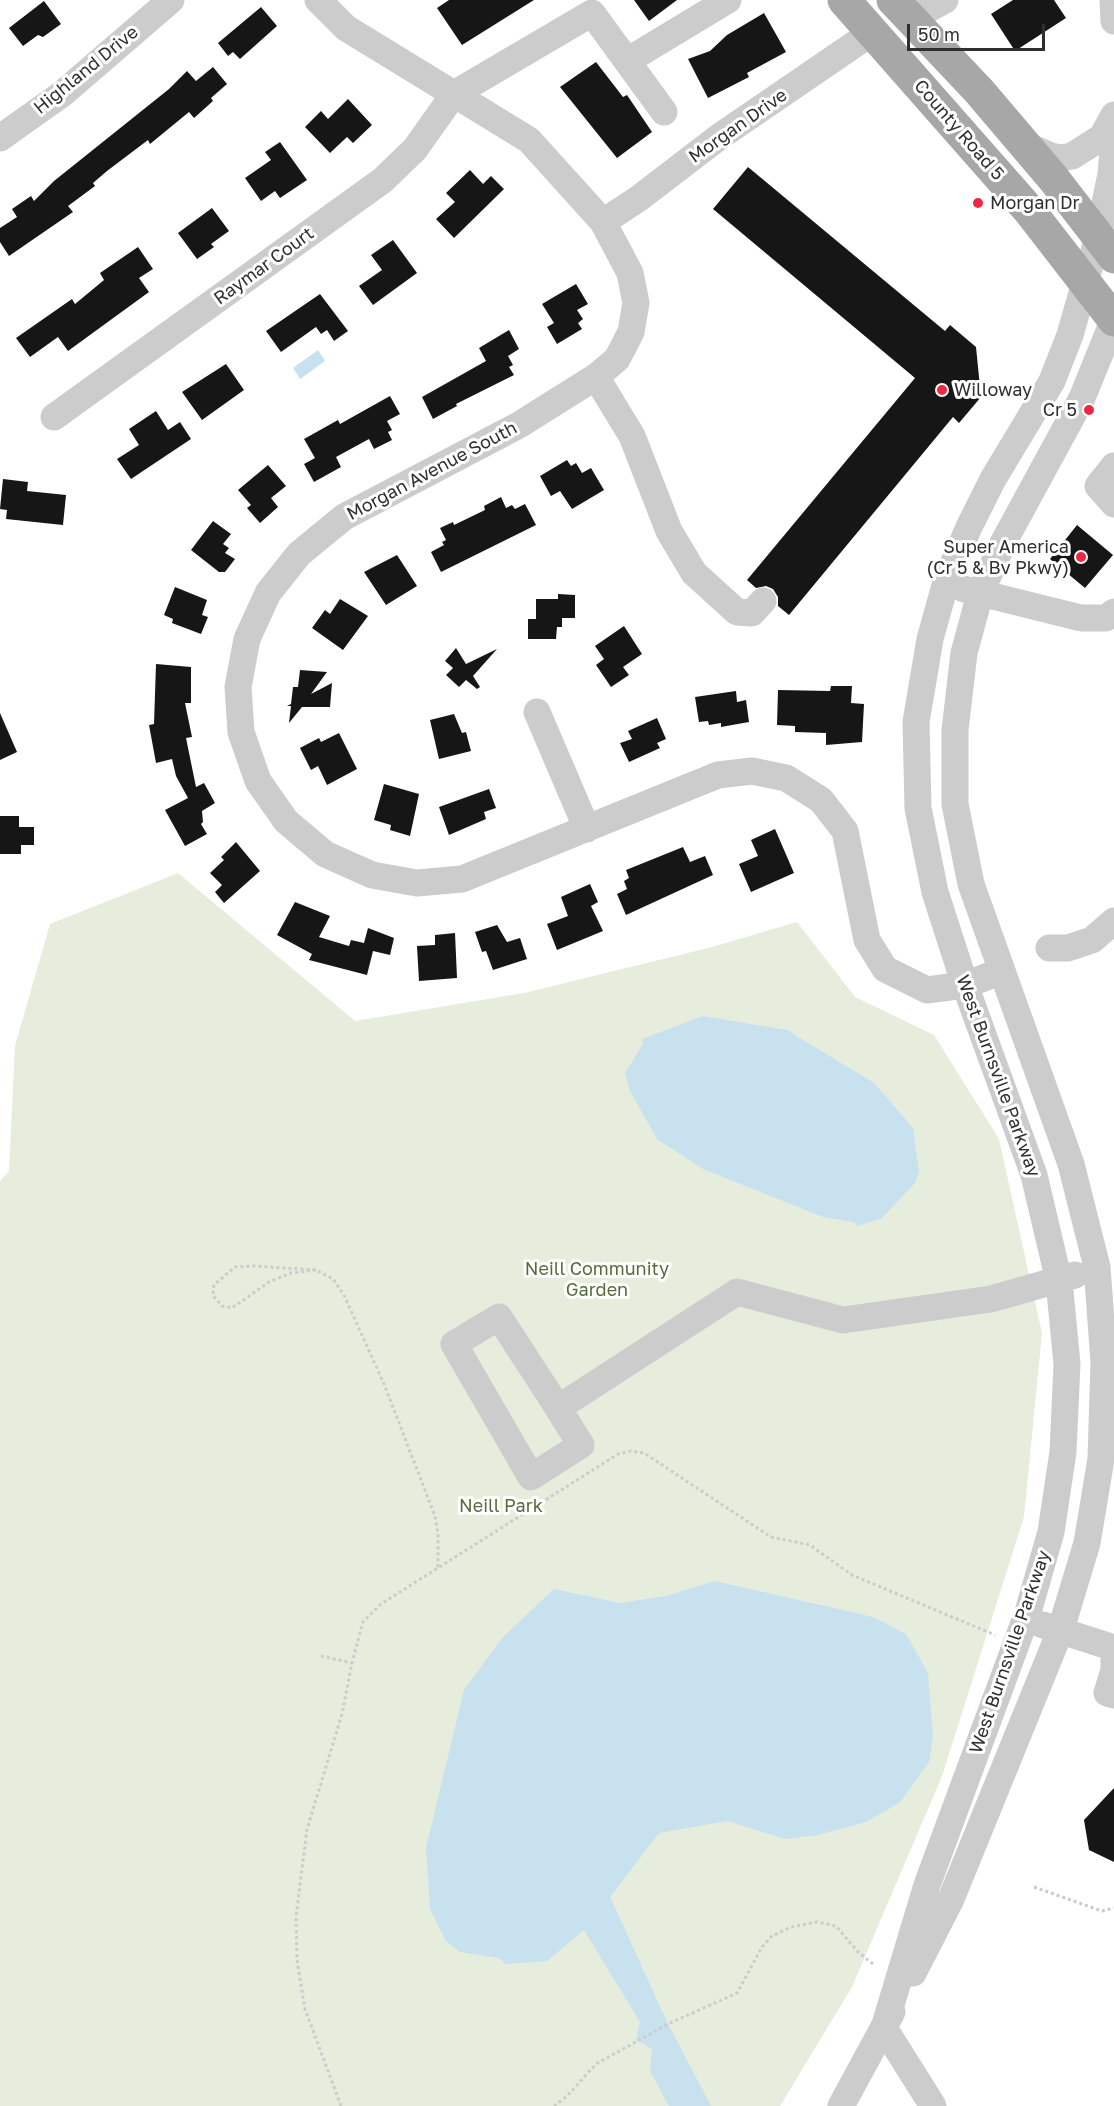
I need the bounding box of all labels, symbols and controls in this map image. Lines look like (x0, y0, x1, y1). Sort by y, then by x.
scale bar (910, 12, 1048, 50)
street label: Highland Drive (30, 21, 142, 119)
text: 50 m (918, 23, 960, 45)
street label: County Road 5 (910, 75, 1008, 185)
street label: Morgan Drive (685, 84, 791, 168)
place label: Morgan Dr (990, 192, 1080, 214)
marker: Morgan Dr (971, 196, 985, 210)
street label: Raymar Court (210, 223, 318, 309)
place label: Willoway (954, 379, 1032, 401)
marker: Willoway (935, 383, 949, 397)
place label: Cr 5 (1043, 399, 1077, 421)
marker: Cr 5 (1082, 403, 1096, 417)
street label: Morgan Avenue South (343, 417, 521, 525)
place label: Super America (Cr 5 & Bv Pkwy) (926, 536, 1069, 578)
marker: Super America (Cr 5 & Bv Pkwy) (1074, 550, 1088, 564)
street label: West Burnsville Parkway (951, 972, 1045, 1180)
park label: Neill Community Garden (525, 1258, 669, 1300)
park label: Neill Park (459, 1495, 543, 1517)
street label: West Burnsville Parkway (965, 1548, 1055, 1756)

